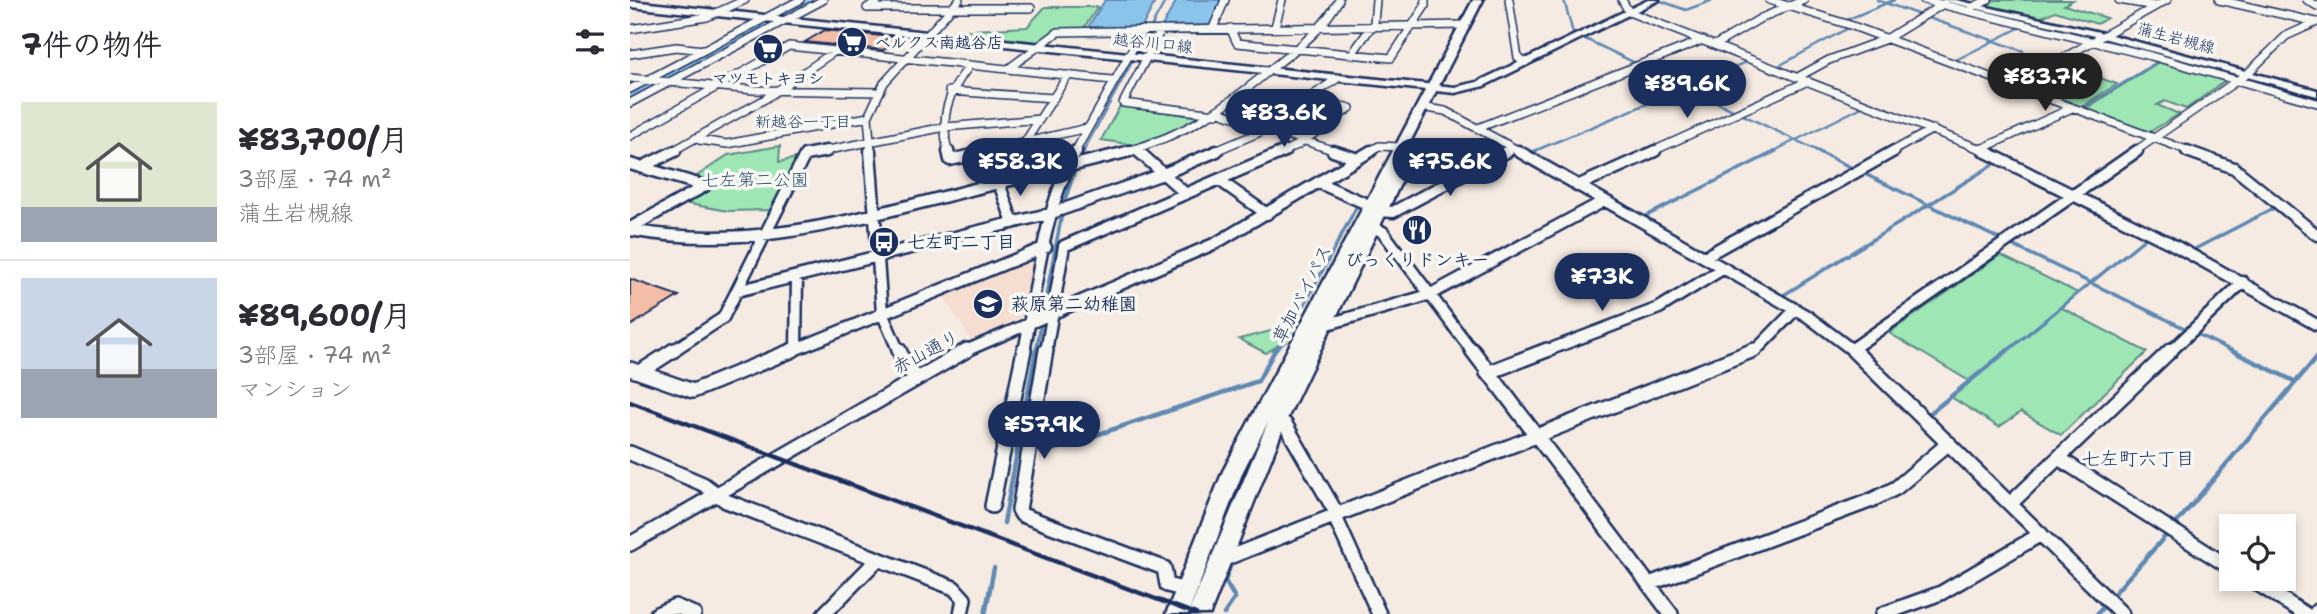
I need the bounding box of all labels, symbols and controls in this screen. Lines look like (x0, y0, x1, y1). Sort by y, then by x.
street label: 蒲生岩槻線 (2135, 18, 2217, 58)
icon: filters (571, 23, 609, 61)
text: 7件の物件 (21, 24, 162, 65)
supermarket icon: ベルクス南越谷店 (835, 25, 869, 59)
street label: 越谷川口線 (1112, 28, 1194, 58)
supermarket icon: マツモトキヨシ (751, 32, 785, 66)
place label: ベルクス南越谷店 (875, 32, 1003, 53)
pin: ¥83.7K (1988, 54, 2102, 113)
pin: ¥89.6K (1630, 60, 1744, 120)
text: ¥83.7K (2003, 61, 2087, 91)
place label: マツモトキヨシ (712, 68, 824, 89)
text: ¥89.6K (1644, 68, 1730, 98)
pin: ¥83.6K (1227, 90, 1341, 149)
text: ¥83.6K (1241, 97, 1327, 127)
district label: 新越谷一丁目 (755, 111, 851, 132)
text: ¥83,700/月 (238, 119, 409, 160)
icon: home (77, 130, 161, 214)
pin: ¥58.3K (963, 138, 1077, 198)
pin: ¥75.6K (1393, 138, 1507, 198)
text: ¥58.3K (978, 146, 1062, 176)
text: ¥75.6K (1408, 146, 1492, 176)
text: 3部屋 · 74 m² (238, 164, 392, 194)
park label: 七左第二公園 (701, 168, 809, 192)
text: 蒲生岩槻線 (238, 198, 353, 228)
restaurant icon: びっくりドンキー (1400, 213, 1434, 247)
bus stop icon: 七左町二丁目 (867, 225, 901, 259)
place label: 七左町二丁目 (907, 230, 1015, 254)
street label: 草加バイパス (1267, 241, 1337, 347)
place label: びっくりドンキー (1345, 248, 1489, 272)
pin: ¥73K (1561, 254, 1643, 313)
text: ¥73K (1570, 261, 1634, 291)
school or university icon: 萩原第二幼稚園 (971, 287, 1005, 321)
place label: 萩原第二幼稚園 (1011, 292, 1137, 316)
text: ¥89,600/月 (238, 295, 412, 336)
icon: home (77, 306, 161, 390)
street label: 赤山通り (889, 325, 963, 379)
text: 3部屋 · 74 m² (238, 340, 392, 370)
text: マンション (238, 374, 352, 404)
pin: ¥57.9K (987, 402, 1101, 461)
text: ¥57.9K (1004, 409, 1084, 439)
district label: 七左町六丁目 (2081, 446, 2195, 471)
map controls (2219, 514, 2296, 591)
button: locate (2219, 514, 2296, 591)

